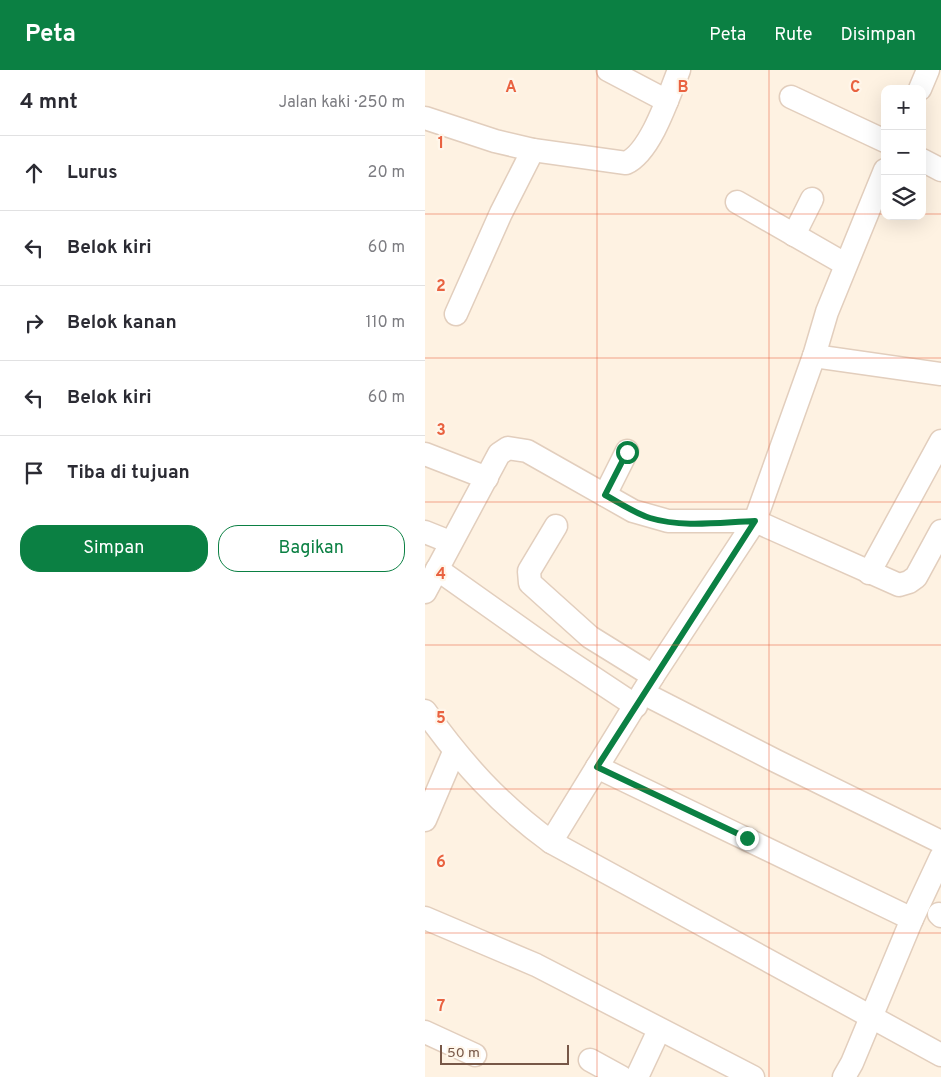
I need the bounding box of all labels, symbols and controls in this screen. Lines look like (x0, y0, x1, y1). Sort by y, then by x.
text: Peta (25, 20, 76, 50)
text: Peta (709, 24, 746, 47)
text: Rute (774, 24, 812, 47)
text: Disimpan (840, 24, 916, 47)
text: A (505, 78, 517, 98)
text: B (677, 78, 689, 98)
text: C (850, 78, 860, 98)
map controls (881, 85, 926, 220)
button: + (881, 85, 926, 130)
text: 4 mnt (20, 89, 78, 116)
text: Jalan kaki · 250 m (278, 93, 405, 113)
button: − (881, 130, 926, 175)
text: 1 (438, 134, 444, 154)
icon: ahead (20, 159, 48, 187)
text: Lurus (67, 161, 118, 185)
text: 20 m (368, 163, 405, 183)
button: layers (881, 175, 926, 220)
icon: left (20, 234, 48, 262)
text: Belok kiri (67, 236, 152, 260)
text: 60 m (368, 238, 405, 258)
text: 2 (436, 277, 446, 297)
icon: right (20, 309, 48, 337)
text: Belok kanan (67, 311, 177, 335)
text: 110 m (365, 313, 405, 333)
icon: left (20, 384, 48, 412)
text: Belok kiri (67, 386, 152, 410)
text: 60 m (368, 388, 405, 408)
text: 3 (436, 421, 446, 441)
route start (616, 441, 639, 464)
icon: arrive (20, 459, 48, 487)
text: Tiba di tujuan (67, 461, 190, 485)
button: Simpan (20, 525, 208, 572)
button: Bagikan (218, 525, 405, 572)
text: 4 (436, 565, 446, 585)
text: 5 (436, 709, 446, 729)
route end (736, 827, 759, 850)
text: 6 (436, 853, 446, 873)
text: 7 (437, 997, 445, 1017)
scale bar (440, 1042, 569, 1065)
text: 50 m (447, 1045, 480, 1062)

